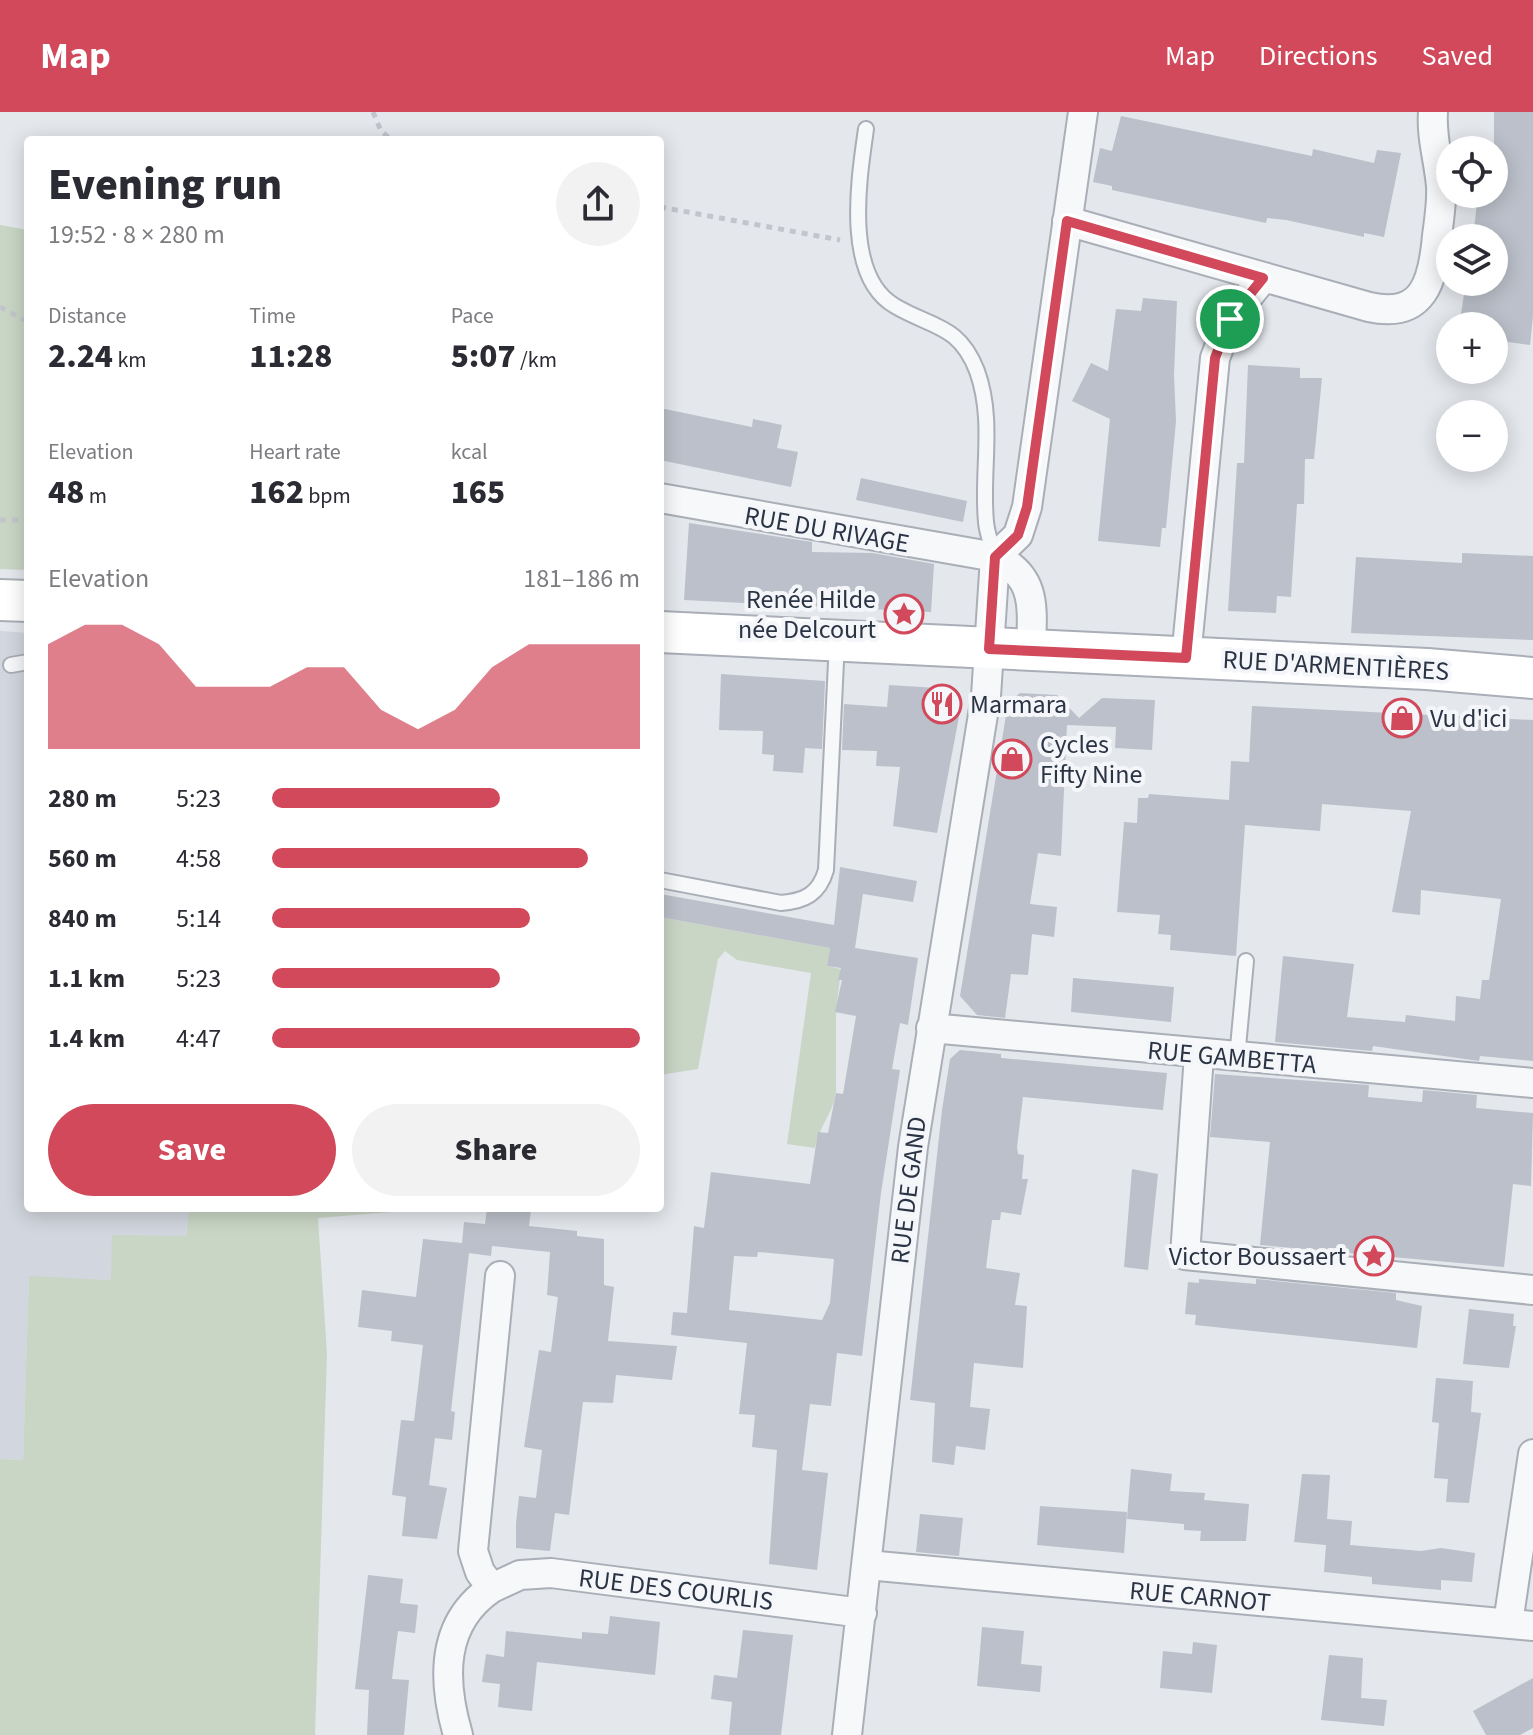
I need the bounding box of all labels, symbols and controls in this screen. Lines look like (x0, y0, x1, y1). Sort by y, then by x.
text: Map (40, 29, 111, 83)
text: Map (1165, 36, 1215, 76)
text: Directions (1259, 36, 1378, 76)
text: Saved (1422, 36, 1493, 76)
map controls (1436, 136, 1508, 472)
button: locate (1436, 136, 1508, 208)
text: Evening run (48, 154, 282, 217)
button: share (556, 162, 640, 246)
text: 19:52 · 8 × 280 m (48, 216, 225, 253)
button: layers (1436, 224, 1508, 296)
pin (1196, 285, 1264, 353)
icon: arrive (1208, 297, 1252, 341)
text: Distance (48, 300, 126, 332)
text: Time (249, 300, 296, 332)
text: Pace (451, 300, 494, 332)
button: + (1436, 312, 1508, 384)
text: 2.24 (48, 332, 113, 381)
text: 11:28 (249, 332, 333, 381)
text: 5:07 (451, 332, 516, 381)
text: km (113, 344, 147, 376)
text: /km (516, 344, 557, 376)
button: − (1436, 400, 1508, 472)
text: Elevation (48, 436, 134, 468)
text: Heart rate (249, 436, 341, 468)
text: kcal (451, 436, 488, 468)
text: 48 (48, 468, 84, 517)
text: 162 (249, 468, 304, 517)
text: 165 (451, 468, 505, 517)
text: m (84, 480, 107, 512)
text: bpm (304, 480, 351, 512)
street label: RUE DU RIVAGE (742, 497, 912, 562)
text: Elevation (48, 560, 149, 597)
text: 181–186 m (523, 560, 640, 597)
place label: Renée Hilde née Delcourt (738, 581, 876, 648)
place icon: Renée Hilde née Delcourt (883, 593, 925, 635)
street label: RUE D'ARMENTIÈRES (1222, 641, 1450, 690)
restaurant icon: Marmara (921, 683, 963, 725)
place label: Marmara (970, 686, 1067, 723)
shop icon: Vu d'ici (1381, 697, 1423, 739)
place label: Vu d'ici (1430, 700, 1508, 737)
place label: Cycles Fifty Nine (1040, 726, 1142, 793)
shop icon: Cycles Fifty Nine (991, 738, 1033, 780)
text: 280 m (48, 780, 117, 817)
text: 5:23 (176, 780, 221, 817)
text: 560 m (48, 840, 117, 877)
text: 4:58 (176, 840, 221, 877)
text: 840 m (48, 900, 117, 937)
text: 5:14 (176, 900, 221, 937)
text: 1.1 km (48, 960, 125, 997)
text: 5:23 (176, 960, 221, 997)
text: 1.4 km (48, 1020, 125, 1057)
text: 4:47 (176, 1020, 221, 1057)
street label: RUE GAMBETTA (1146, 1032, 1319, 1083)
button: Save (48, 1104, 336, 1196)
button: Share (352, 1104, 640, 1196)
street label: RUE DE GAND (881, 1114, 936, 1266)
place icon: Victor Boussaert (1353, 1235, 1395, 1277)
place label: Victor Boussaert (1169, 1238, 1346, 1275)
street label: RUE DES COURLIS (577, 1559, 775, 1620)
street label: RUE CARNOT (1128, 1572, 1272, 1621)

